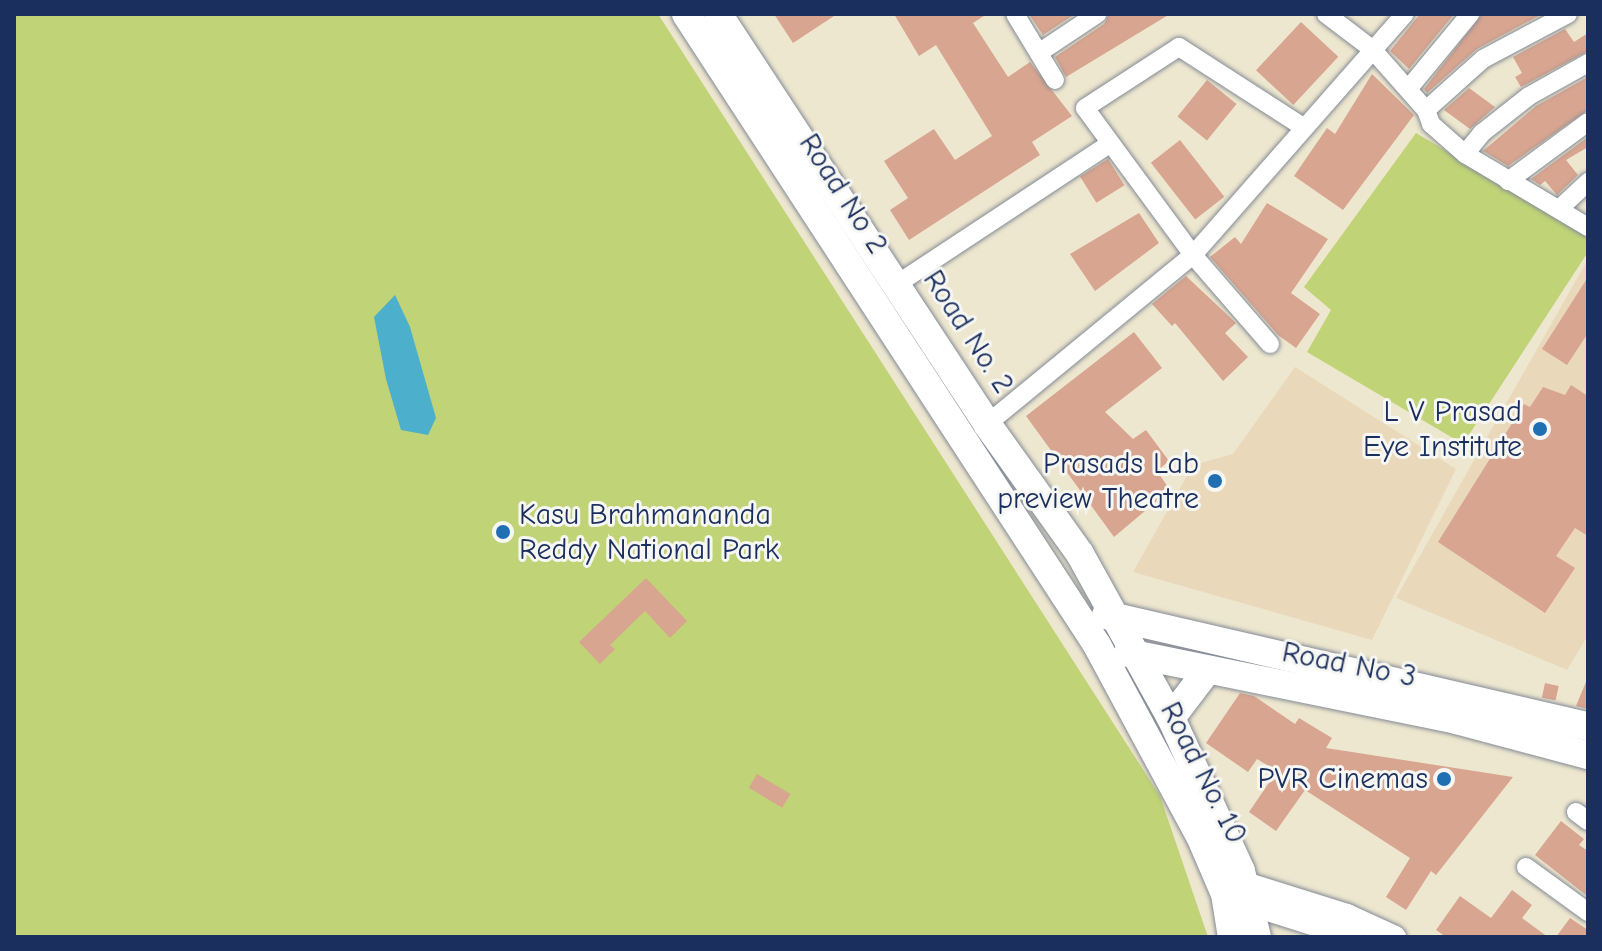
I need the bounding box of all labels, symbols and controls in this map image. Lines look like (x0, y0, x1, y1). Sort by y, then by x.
street label: Road No 2 (791, 127, 895, 261)
street label: Road No. 2 (915, 264, 1021, 400)
place label: L V Prasad Eye Institute (1363, 394, 1522, 464)
marker: L V Prasad Eye Institute (1529, 418, 1551, 440)
place label: Prasads Lab preview Theatre (997, 446, 1199, 516)
marker: Prasads Lab preview Theatre (1206, 472, 1224, 490)
place label: Kasu Brahmananda Reddy National Park (519, 497, 779, 568)
marker: Kasu Brahmananda Reddy National Park (494, 523, 512, 541)
street label: Road No 3 (1279, 634, 1419, 696)
street label: Road No. 10 (1152, 696, 1254, 850)
place label: PVR Cinemas (1258, 761, 1428, 797)
marker: PVR Cinemas (1435, 770, 1453, 788)

